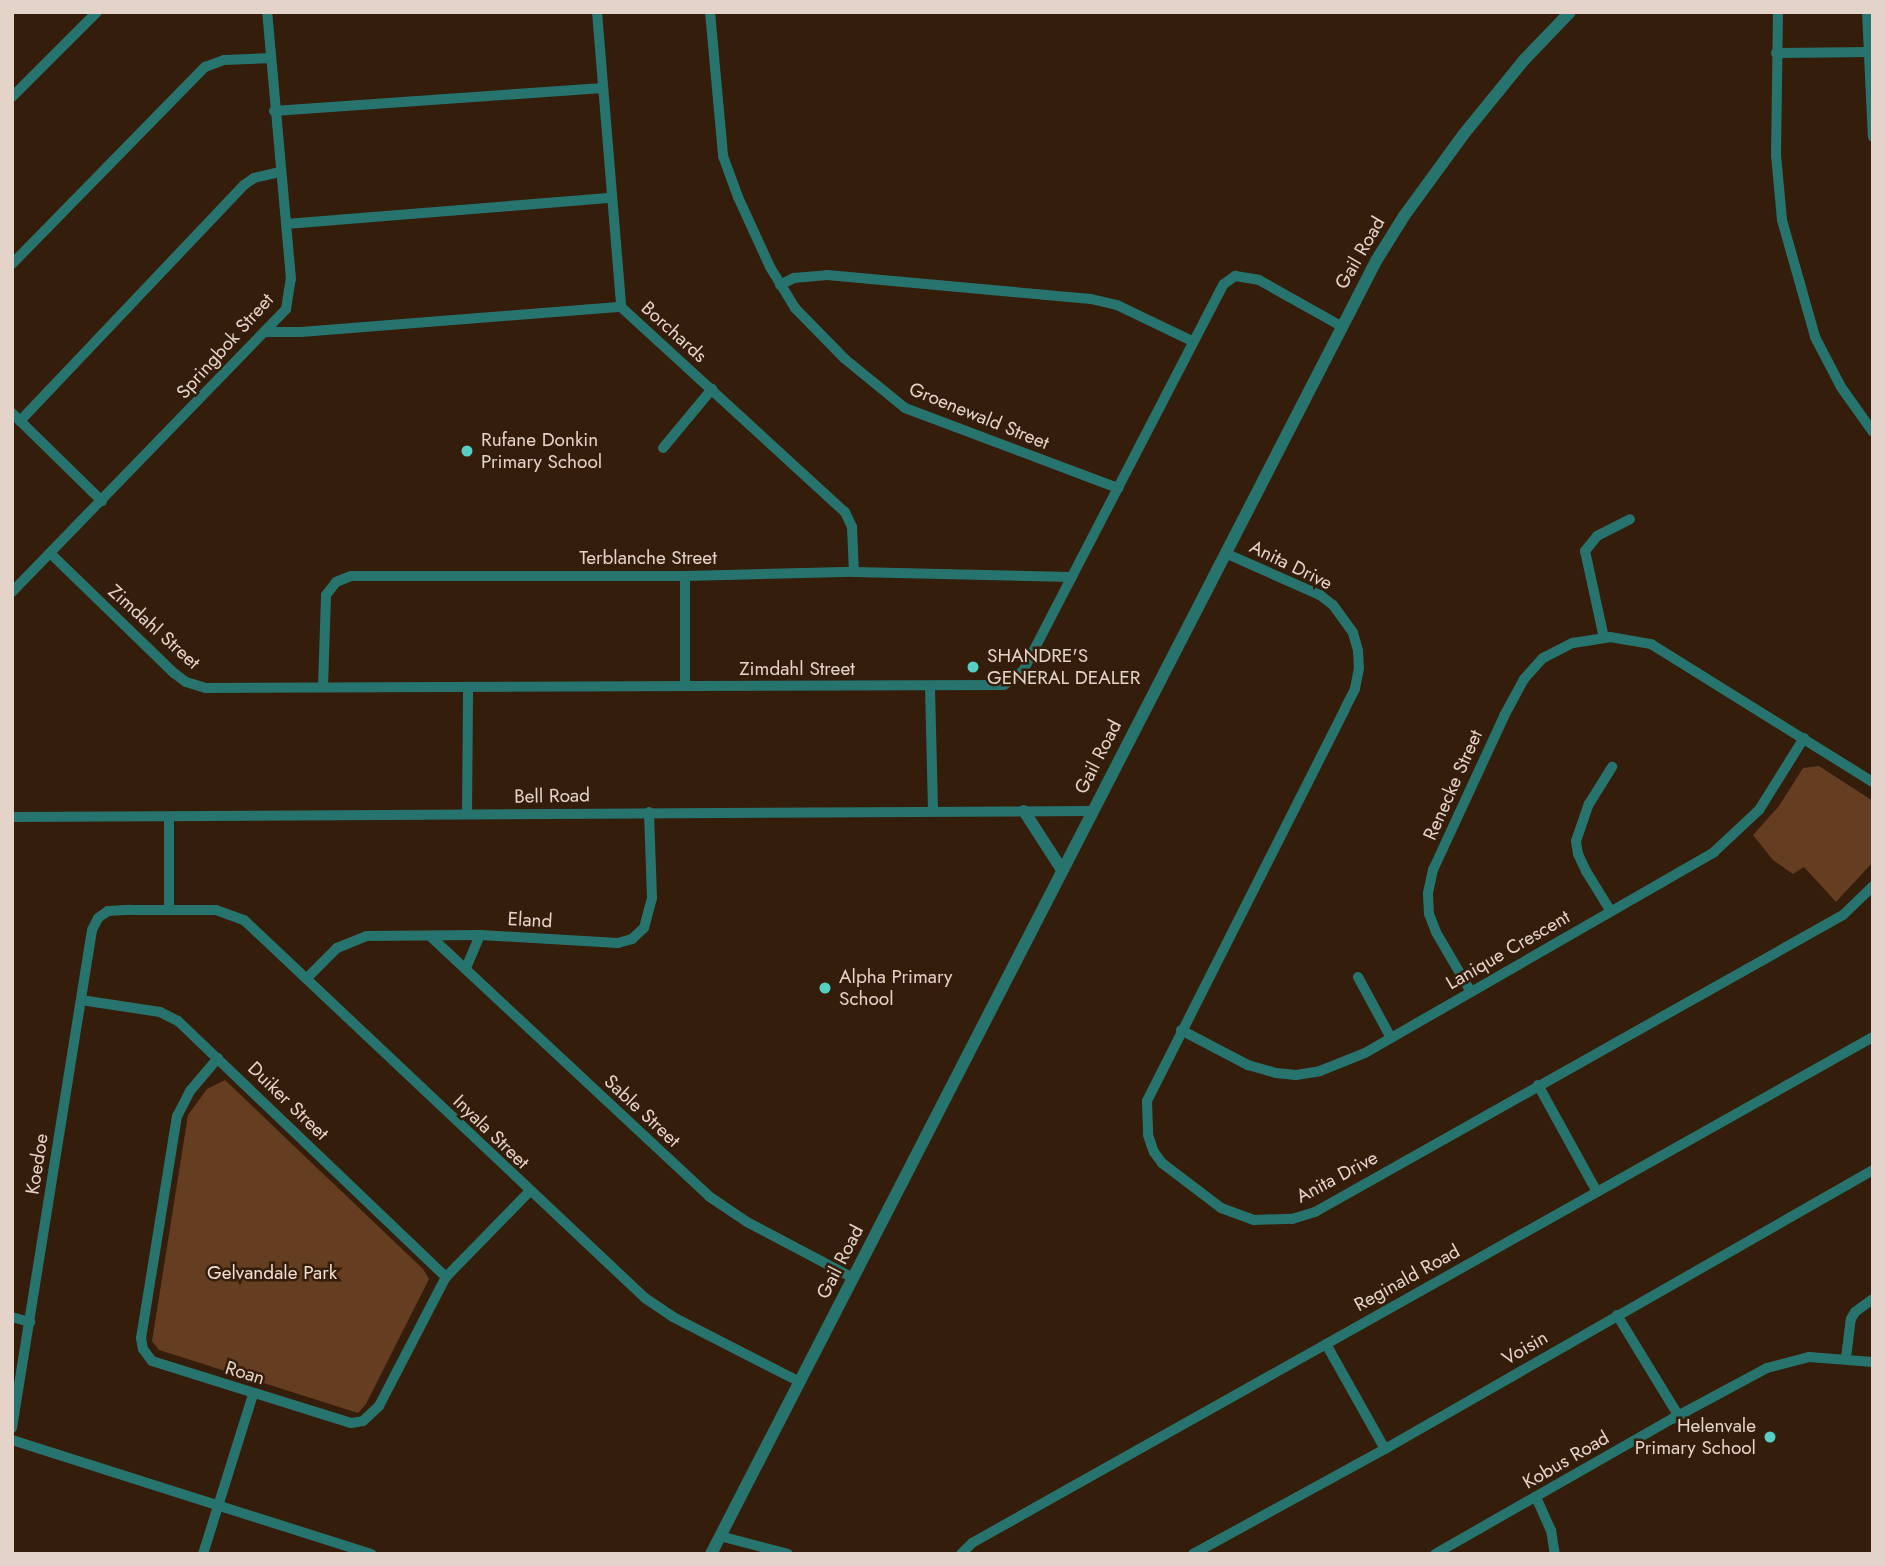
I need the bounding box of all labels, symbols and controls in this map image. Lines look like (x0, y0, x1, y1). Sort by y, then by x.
street label: Gail Road (1330, 213, 1390, 293)
street label: Springbok Street (172, 289, 278, 403)
street label: Borchards (636, 297, 712, 367)
street label: Groenewald Street (906, 378, 1052, 454)
place label: Rufane Donkin Primary School (481, 429, 602, 473)
marker: Rufane Donkin Primary School (459, 443, 475, 459)
street label: Anita Drive (1246, 535, 1336, 595)
street label: Terblanche Street (579, 547, 717, 569)
street label: Zimdahl Street (103, 580, 205, 674)
place label: SHANDRE'S GENERAL DEALER (987, 645, 1140, 689)
street label: Zimdahl Street (739, 658, 855, 680)
marker: SHANDRE'S GENERAL DEALER (965, 659, 981, 675)
street label: Gail Road (1070, 716, 1126, 798)
street label: Renecke Street (1419, 726, 1487, 844)
street label: Bell Road (514, 784, 590, 808)
street label: Lanique Crescent (1442, 905, 1574, 995)
street label: Eland (507, 907, 553, 933)
place label: Alpha Primary School (839, 966, 952, 1010)
marker: Alpha Primary School (817, 980, 833, 996)
street label: Duiker Street (243, 1057, 333, 1145)
street label: Sable Street (599, 1070, 685, 1152)
street label: Inyala Street (448, 1090, 534, 1174)
street label: Koedoe (21, 1132, 53, 1196)
street label: Anita Drive (1292, 1146, 1382, 1208)
street label: Gail Road (812, 1221, 868, 1303)
street label: Reginald Road (1350, 1240, 1464, 1316)
park label: Gelvandale Park (207, 1262, 337, 1284)
street label: Voisin (1498, 1326, 1552, 1370)
street label: Roan (222, 1356, 268, 1390)
place label: Helenvale Primary School (1635, 1415, 1756, 1459)
street label: Kobus Road (1519, 1426, 1613, 1494)
marker: Helenvale Primary School (1762, 1429, 1778, 1445)

